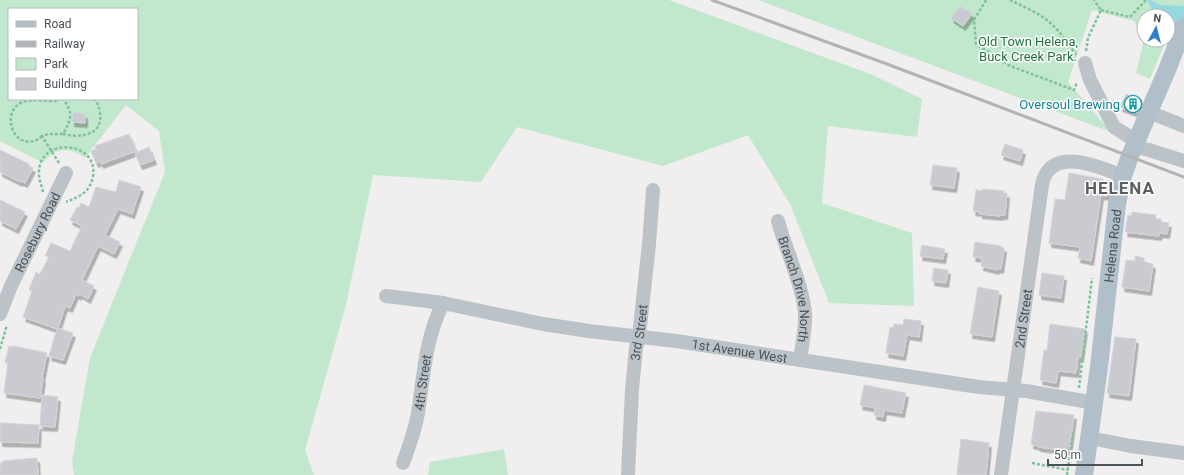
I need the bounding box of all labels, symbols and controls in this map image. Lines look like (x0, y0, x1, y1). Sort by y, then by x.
legend (8, 8, 138, 100)
north arrow (1136, 8, 1176, 48)
text: N (1153, 12, 1162, 26)
text: Road (44, 17, 72, 31)
park label: Old Town Helena, Buck Creek Park. (978, 34, 1078, 64)
text: Railway (44, 37, 85, 51)
text: Park (44, 57, 69, 71)
text: Building (44, 77, 87, 91)
building icon: Oversoul Brewing (1123, 94, 1143, 114)
place label: Oversoul Brewing (1019, 97, 1120, 112)
district label: HELENA (1085, 178, 1155, 198)
street label: Rosebury Road (11, 190, 63, 275)
street label: Helena Road (1101, 208, 1124, 283)
street label: Branch Drive North (776, 234, 813, 344)
street label: 2nd Street (1012, 288, 1035, 349)
street label: 3rd Street (627, 304, 650, 361)
street label: 1st Avenue West (691, 336, 788, 365)
street label: 4th Street (411, 353, 434, 411)
scale bar (1048, 441, 1142, 467)
text: 50 m (1054, 448, 1081, 462)

